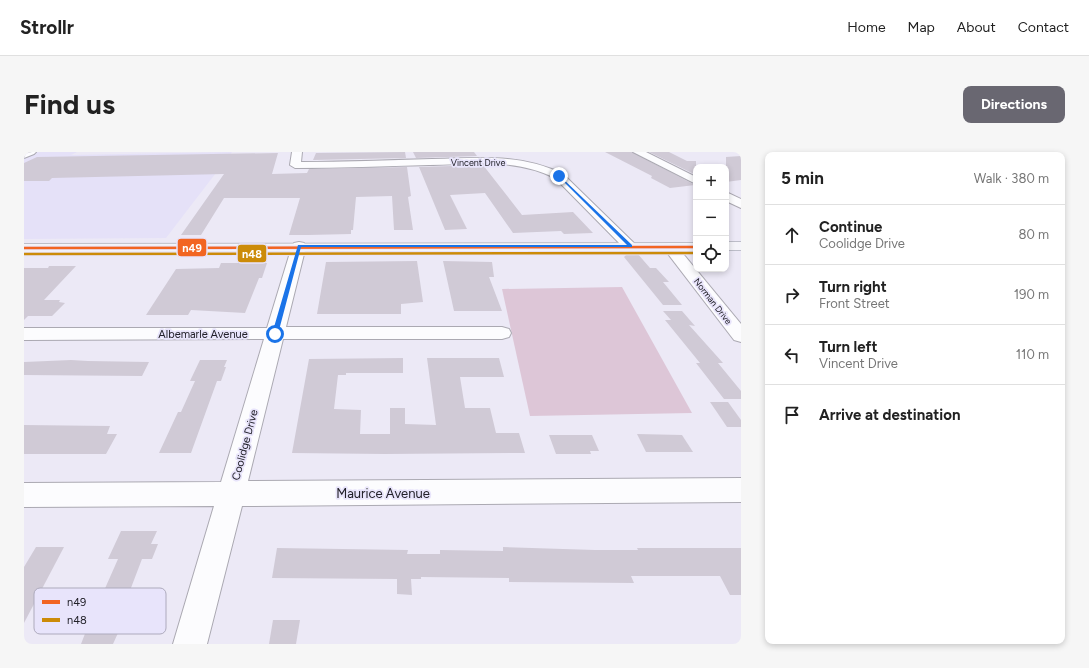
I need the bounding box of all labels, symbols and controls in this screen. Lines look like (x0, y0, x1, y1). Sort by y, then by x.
text: Strollr (20, 16, 74, 39)
text: Home (847, 19, 886, 36)
text: Map (908, 19, 935, 36)
text: About (957, 19, 996, 36)
text: Contact (1018, 19, 1069, 36)
button: Directions (963, 86, 1065, 123)
text: Find us (24, 87, 115, 121)
street label: Vincent Drive (451, 157, 505, 168)
map controls (693, 164, 729, 272)
button: + (693, 164, 729, 200)
route end (550, 167, 568, 185)
text: 5 min (781, 168, 824, 188)
text: Walk · 380 m (974, 171, 1049, 186)
button: − (693, 200, 729, 236)
text: Continue (819, 218, 882, 236)
icon: ahead (781, 224, 803, 246)
text: 80 m (1018, 227, 1049, 242)
button: locate (693, 236, 729, 272)
text: Coolidge Drive (819, 236, 905, 251)
line badge: n49 (177, 238, 207, 257)
text: n49 (182, 242, 202, 255)
line badge: n48 (237, 244, 267, 263)
text: n48 (242, 248, 262, 261)
street label: Norman Drive (692, 276, 734, 326)
text: Turn right (819, 278, 887, 296)
icon: right (781, 284, 803, 306)
text: 190 m (1014, 287, 1049, 302)
text: Front Street (819, 296, 890, 311)
route start (266, 325, 284, 343)
street label: Albemarle Avenue (158, 328, 248, 341)
text: Turn left (819, 338, 877, 356)
icon: left (781, 344, 803, 366)
text: 110 m (1016, 347, 1049, 362)
text: Vincent Drive (819, 356, 898, 371)
icon: arrive (781, 404, 803, 426)
text: Arrive at destination (819, 406, 960, 424)
street label: Coolidge Drive (229, 408, 261, 482)
street label: Maurice Avenue (336, 486, 430, 501)
legend (34, 588, 166, 634)
text: n49 (67, 596, 86, 609)
text: n48 (67, 614, 87, 627)

